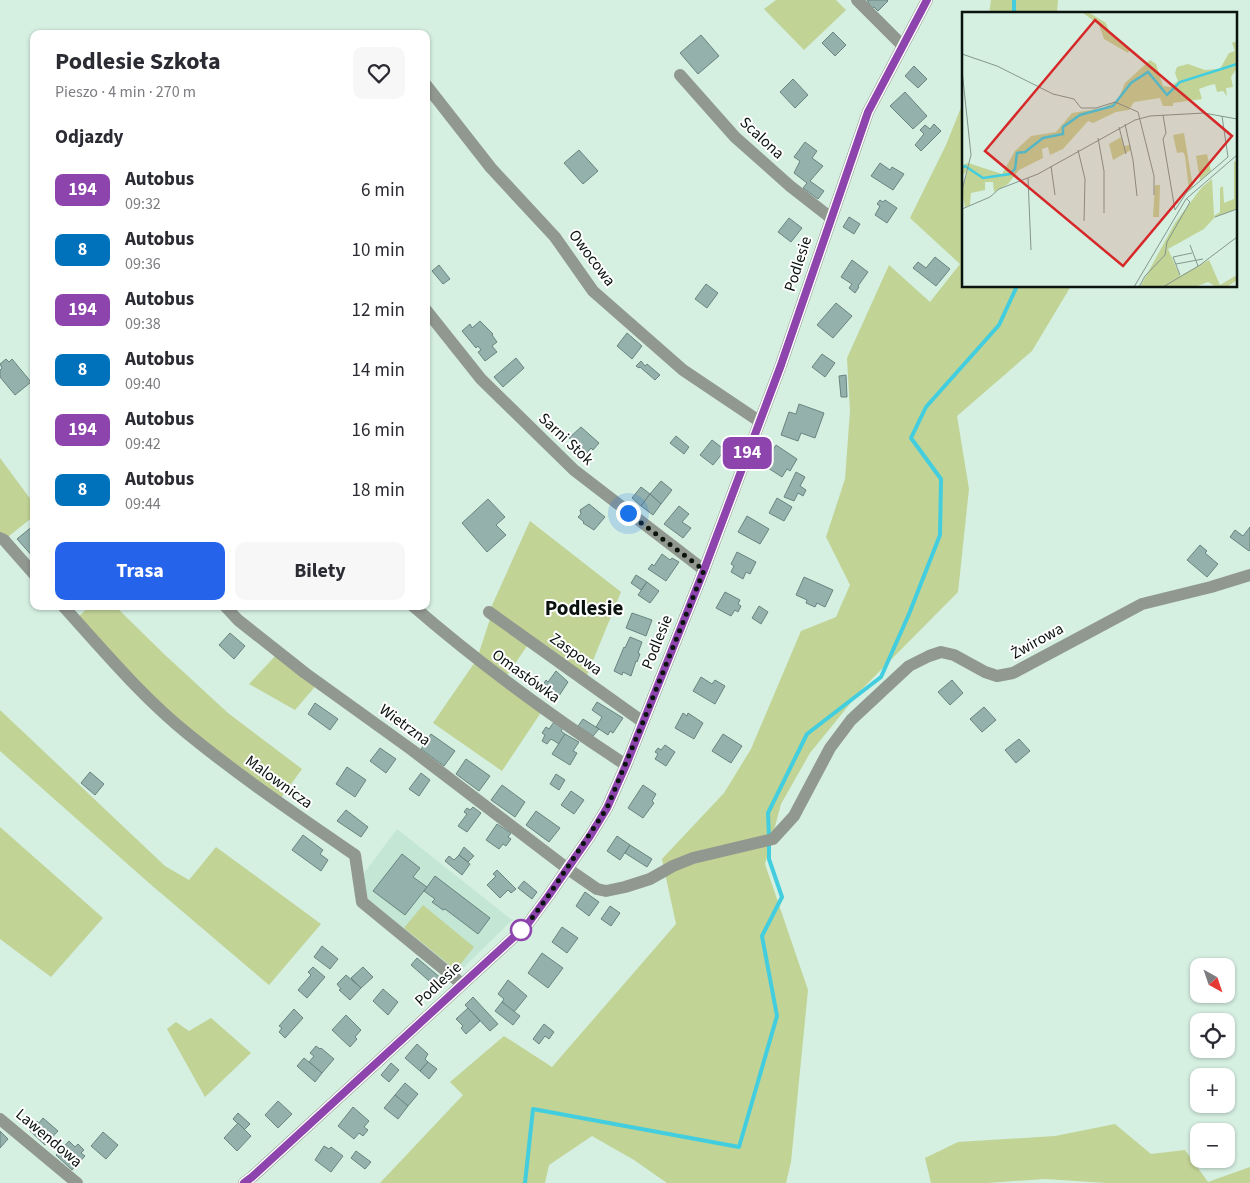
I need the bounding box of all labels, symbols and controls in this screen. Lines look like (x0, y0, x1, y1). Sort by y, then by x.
inset map (962, 12, 1238, 288)
text: Podlesie Szkoła (55, 44, 221, 79)
button: heart (353, 47, 405, 99)
text: Pieszo · 4 min · 270 m (55, 81, 196, 103)
street label: Scalona (735, 112, 789, 164)
text: Odjazdy (55, 124, 124, 151)
text: Autobus (125, 166, 194, 193)
text: 194 (68, 177, 97, 202)
text: 6 min (361, 177, 405, 204)
text: 09:32 (125, 193, 161, 215)
street label: Owocowa (563, 225, 621, 291)
text: Autobus (125, 226, 194, 253)
street label: Podlesie (779, 234, 817, 294)
text: 8 (78, 237, 87, 262)
text: 10 min (351, 237, 405, 264)
text: 09:36 (125, 253, 161, 275)
text: Autobus (125, 286, 194, 313)
text: 194 (68, 297, 97, 322)
text: 12 min (351, 297, 405, 324)
text: 09:38 (125, 313, 161, 335)
text: Autobus (125, 346, 194, 373)
text: 8 (78, 357, 87, 382)
text: 14 min (351, 357, 405, 384)
text: 09:40 (125, 373, 161, 395)
text: Autobus (125, 406, 194, 433)
street label: Sarni Stok (534, 408, 598, 470)
text: 194 (68, 417, 97, 442)
text: 16 min (351, 417, 405, 444)
text: 09:42 (125, 433, 161, 455)
line badge: 194 (718, 437, 776, 469)
text: 194 (733, 440, 761, 465)
text: Autobus (125, 466, 194, 493)
text: 8 (78, 477, 87, 502)
text: 18 min (351, 477, 405, 504)
text: 09:44 (125, 493, 161, 515)
your location (616, 501, 641, 526)
button: Trasa (55, 542, 225, 600)
button: Bilety (235, 542, 405, 600)
district label: Podlesie (545, 593, 623, 623)
street label: Podlesie (636, 611, 678, 672)
street label: Żwirowa (1007, 618, 1067, 664)
street label: Zaspowa (545, 627, 607, 681)
street label: Omastówka (487, 644, 565, 708)
street label: Wietrzna (375, 699, 435, 751)
street label: Malownicza (241, 750, 317, 814)
unlabelled marker (510, 919, 532, 941)
street label: Podlesie (410, 957, 466, 1011)
north arrow (1190, 958, 1235, 1002)
map controls (1190, 958, 1235, 1168)
button: locate (1190, 1013, 1235, 1058)
button: + (1190, 1068, 1235, 1113)
street label: Lawendowa (11, 1104, 87, 1172)
button: − (1190, 1123, 1235, 1168)

